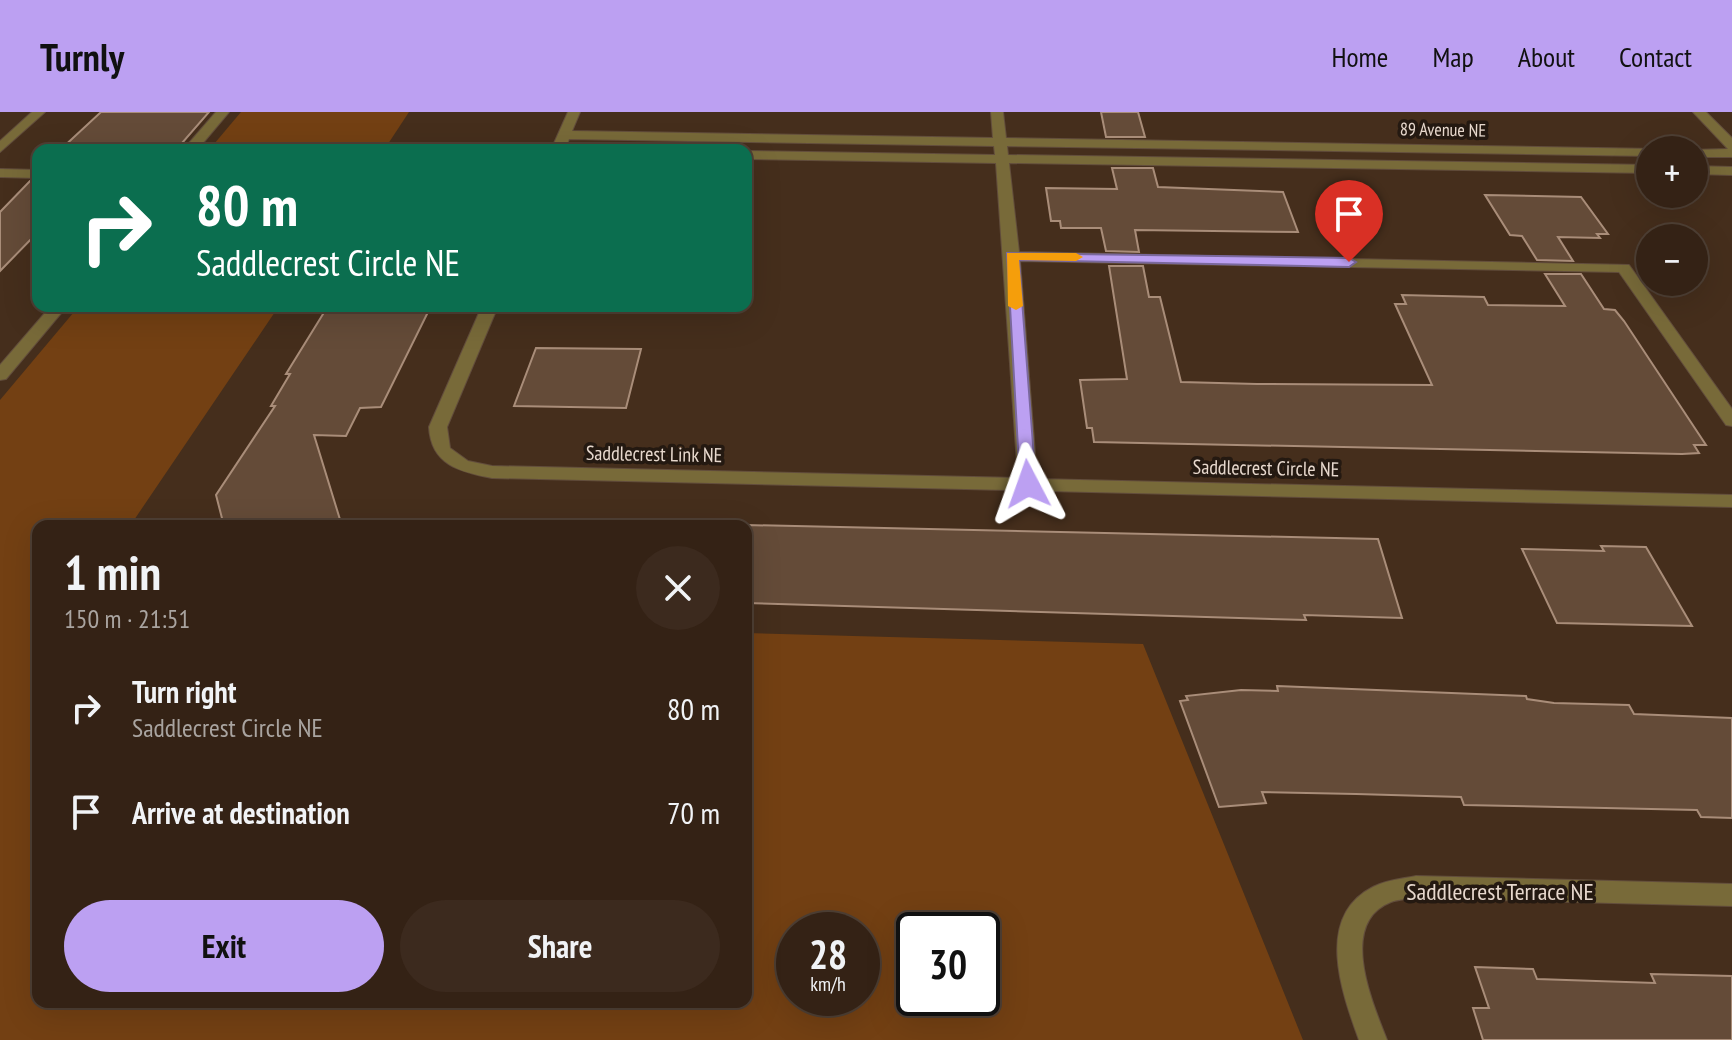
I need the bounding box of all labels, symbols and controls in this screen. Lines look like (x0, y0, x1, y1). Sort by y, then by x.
text: Turnly (40, 32, 124, 81)
text: Home (1332, 38, 1388, 75)
text: Map (1432, 38, 1474, 75)
text: About (1518, 38, 1575, 75)
text: Contact (1619, 38, 1692, 75)
street label: 89 Avenue NE (1400, 117, 1486, 142)
map controls (1636, 136, 1708, 296)
button: + (1636, 136, 1708, 208)
text: 80 m (196, 169, 298, 241)
icon: right (64, 176, 168, 280)
pin (1315, 180, 1383, 262)
icon: arrive (1327, 192, 1371, 236)
button: − (1636, 224, 1708, 296)
text: Saddlecrest Circle NE (196, 239, 460, 286)
street label: Saddlecrest Link NE (586, 440, 722, 468)
position arrow (986, 442, 1070, 526)
street label: Saddlecrest Circle NE (1192, 454, 1340, 482)
text: 1 min (64, 541, 161, 603)
button: close (636, 546, 720, 630)
text: 150 m · 21:51 (64, 602, 190, 635)
text: Turn right (132, 672, 236, 711)
icon: right (64, 686, 108, 730)
text: 80 m (667, 689, 720, 728)
text: Saddlecrest Circle NE (132, 711, 323, 744)
icon: arrive (64, 790, 108, 834)
text: Arrive at destination (132, 793, 350, 832)
text: 70 m (667, 793, 720, 832)
street label: Saddlecrest Terrace NE (1406, 876, 1594, 907)
button: Exit (64, 900, 384, 992)
button: Share (400, 900, 720, 992)
speed limit sign: 30 (896, 912, 1000, 1016)
text: 28 (809, 928, 847, 980)
text: km/h (810, 971, 846, 997)

